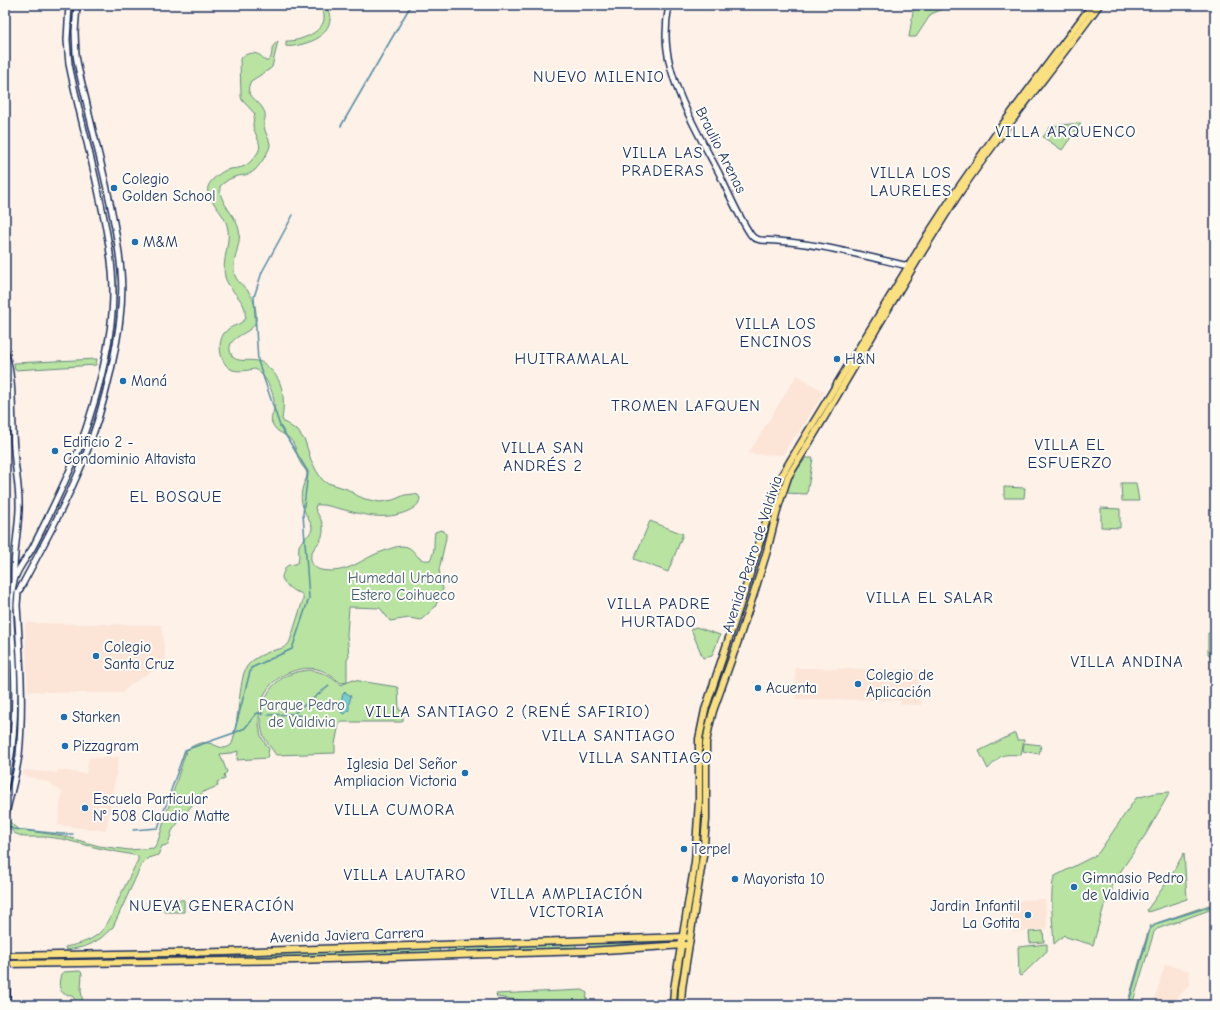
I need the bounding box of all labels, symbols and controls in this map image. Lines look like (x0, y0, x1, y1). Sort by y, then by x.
district label: NUEVO MILENIO (533, 68, 665, 86)
street label: Braulio Arenas (692, 104, 750, 196)
district label: VILLA ARQUENCO (996, 123, 1137, 141)
district label: VILLA LAS PRADERAS (621, 144, 705, 180)
district label: VILLA LOS LAURELES (870, 164, 952, 200)
place label: Colegio Golden School (122, 170, 215, 205)
marker: Colegio Golden School (109, 183, 119, 193)
place label: M&M (143, 233, 178, 251)
marker: M&M (130, 237, 140, 247)
district label: VILLA LOS ENCINOS (735, 315, 817, 351)
district label: HUITRAMALAL (514, 350, 630, 368)
place label: H&N (845, 350, 875, 368)
marker: H&N (832, 354, 842, 364)
place label: Maná (131, 372, 167, 390)
marker: Maná (118, 376, 128, 386)
district label: TROMEN LAFQUEN (611, 397, 761, 415)
place label: Edificio 2 - Condominio Altavista (63, 433, 196, 468)
district label: VILLA EL ESFUERZO (1027, 436, 1113, 472)
district label: VILLA SAN ANDRÉS 2 (501, 439, 585, 475)
marker: Edificio 2 - Condominio Altavista (50, 446, 60, 456)
street label: Avenida Pedro de Valdivia (718, 473, 786, 635)
district label: EL BOSQUE (129, 488, 223, 506)
park label: Humedal Urbano Estero Coihueco (348, 569, 458, 604)
district label: VILLA EL SALAR (866, 589, 994, 607)
district label: VILLA PADRE HURTADO (607, 595, 711, 631)
place label: Colegio Santa Cruz (104, 638, 175, 673)
marker: Colegio Santa Cruz (91, 651, 101, 661)
district label: VILLA ANDINA (1070, 653, 1184, 671)
place label: Colegio de Aplicación (866, 666, 934, 701)
place label: Acuenta (766, 679, 817, 697)
marker: Colegio de Aplicación (853, 679, 863, 689)
marker: Acuenta (753, 683, 763, 693)
park label: Parque Pedro de Valdivia (259, 696, 345, 731)
district label: VILLA SANTIAGO 2 (RENÉ SAFIRIO) (366, 702, 650, 721)
place label: Starken (72, 708, 121, 726)
marker: Starken (59, 712, 69, 722)
district label: VILLA SANTIAGO (542, 727, 676, 745)
place label: Pizzagram (73, 737, 139, 755)
marker: Pizzagram (60, 741, 70, 751)
district label: VILLA SANTIAGO (579, 749, 713, 767)
place label: Iglesia Del Señor Ampliacion Victoria (334, 755, 457, 790)
marker: Iglesia Del Señor Ampliacion Victoria (460, 768, 470, 778)
place label: Escuela Particular N° 508 Claudio Matte (93, 790, 230, 825)
district label: VILLA CUMORA (335, 801, 455, 819)
marker: Escuela Particular N° 508 Claudio Matte (80, 803, 90, 813)
place label: Terpel (692, 840, 731, 858)
marker: Terpel (679, 844, 689, 854)
district label: VILLA LAUTARO (344, 866, 466, 884)
place label: Gimnasio Pedro de Valdivia (1082, 869, 1184, 904)
place label: Mayorista 10 (743, 870, 825, 888)
marker: Mayorista 10 (730, 874, 740, 884)
marker: Gimnasio Pedro de Valdivia (1069, 882, 1079, 892)
district label: VILLA AMPLIACIÓN VICTORIA (490, 884, 644, 921)
district label: NUEVA GENERACIÓN (129, 896, 295, 915)
place label: Jardin Infantil La Gotita (930, 897, 1020, 932)
marker: Jardin Infantil La Gotita (1023, 910, 1033, 920)
street label: Avenida Javiera Carrera (270, 923, 424, 947)

